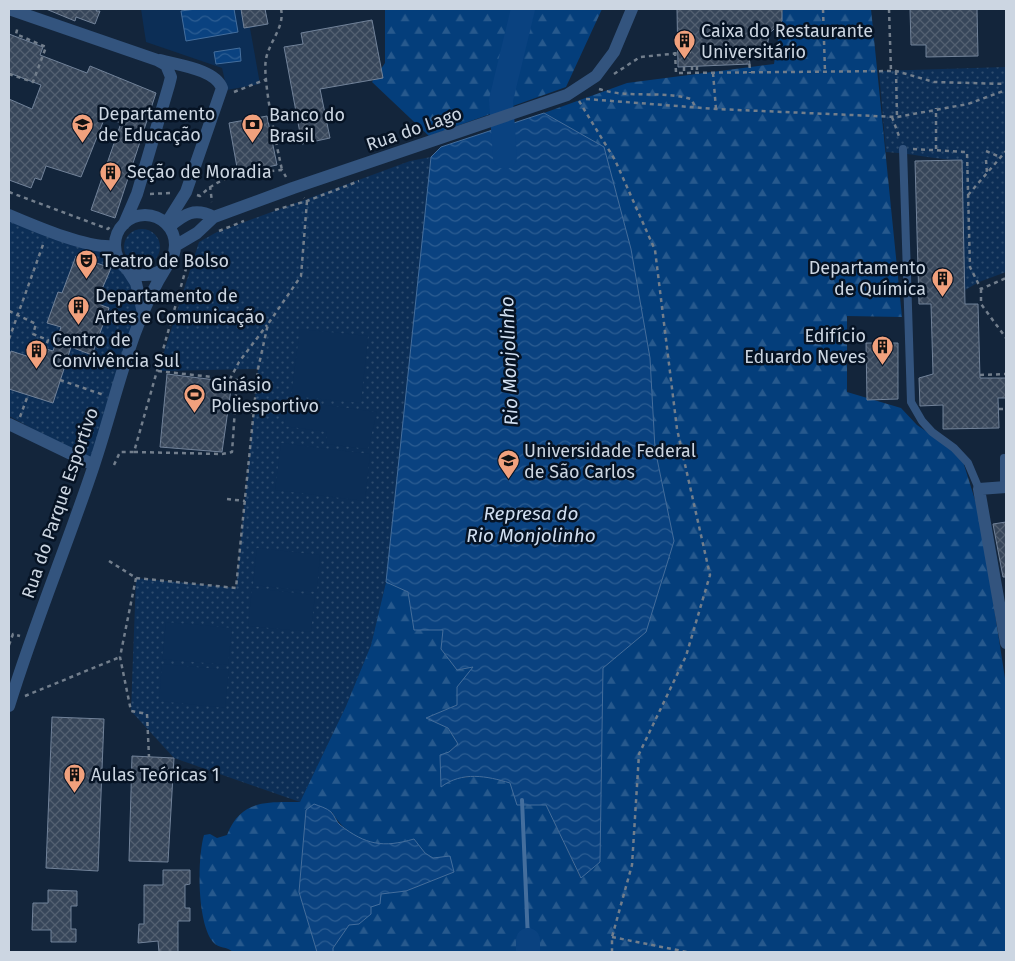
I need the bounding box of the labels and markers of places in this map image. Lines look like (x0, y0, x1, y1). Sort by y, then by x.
place label: Caixa do Restaurante Universitário (701, 20, 873, 63)
building icon: Caixa do Restaurante Universitário (673, 29, 697, 60)
place label: Departamento de Educação (98, 103, 215, 146)
place label: Banco do Brasil (269, 104, 345, 147)
school or university icon: Departamento de Educação (70, 112, 94, 143)
bank icon: Banco do Brasil (241, 113, 265, 144)
building icon: Seção de Moradia (99, 160, 123, 191)
place label: Seção de Moradia (127, 161, 272, 183)
theatre icon: Teatro de Bolso (74, 249, 98, 280)
place label: Teatro de Bolso (102, 250, 229, 272)
place label: Departamento de Química (809, 257, 926, 300)
building icon: Departamento de Química (930, 266, 954, 297)
place label: Departamento de Artes e Comunicação (95, 285, 265, 328)
building icon: Departamento de Artes e Comunicação (67, 294, 91, 325)
place label: Edifício Eduardo Neves (744, 325, 866, 368)
place label: Centro de Convivência Sul (52, 329, 180, 372)
building icon: Edifício Eduardo Neves (870, 334, 894, 365)
building icon: Centro de Convivência Sul (24, 338, 48, 369)
place label: Ginásio Poliesportivo (211, 374, 319, 417)
sports icon: Ginásio Poliesportivo (183, 383, 207, 414)
place label: Universidade Federal de São Carlos (524, 440, 696, 483)
school or university icon: Universidade Federal de São Carlos (496, 449, 520, 480)
building icon: Aulas Teóricas 1 (63, 763, 87, 794)
place label: Aulas Teóricas 1 (91, 764, 219, 786)

